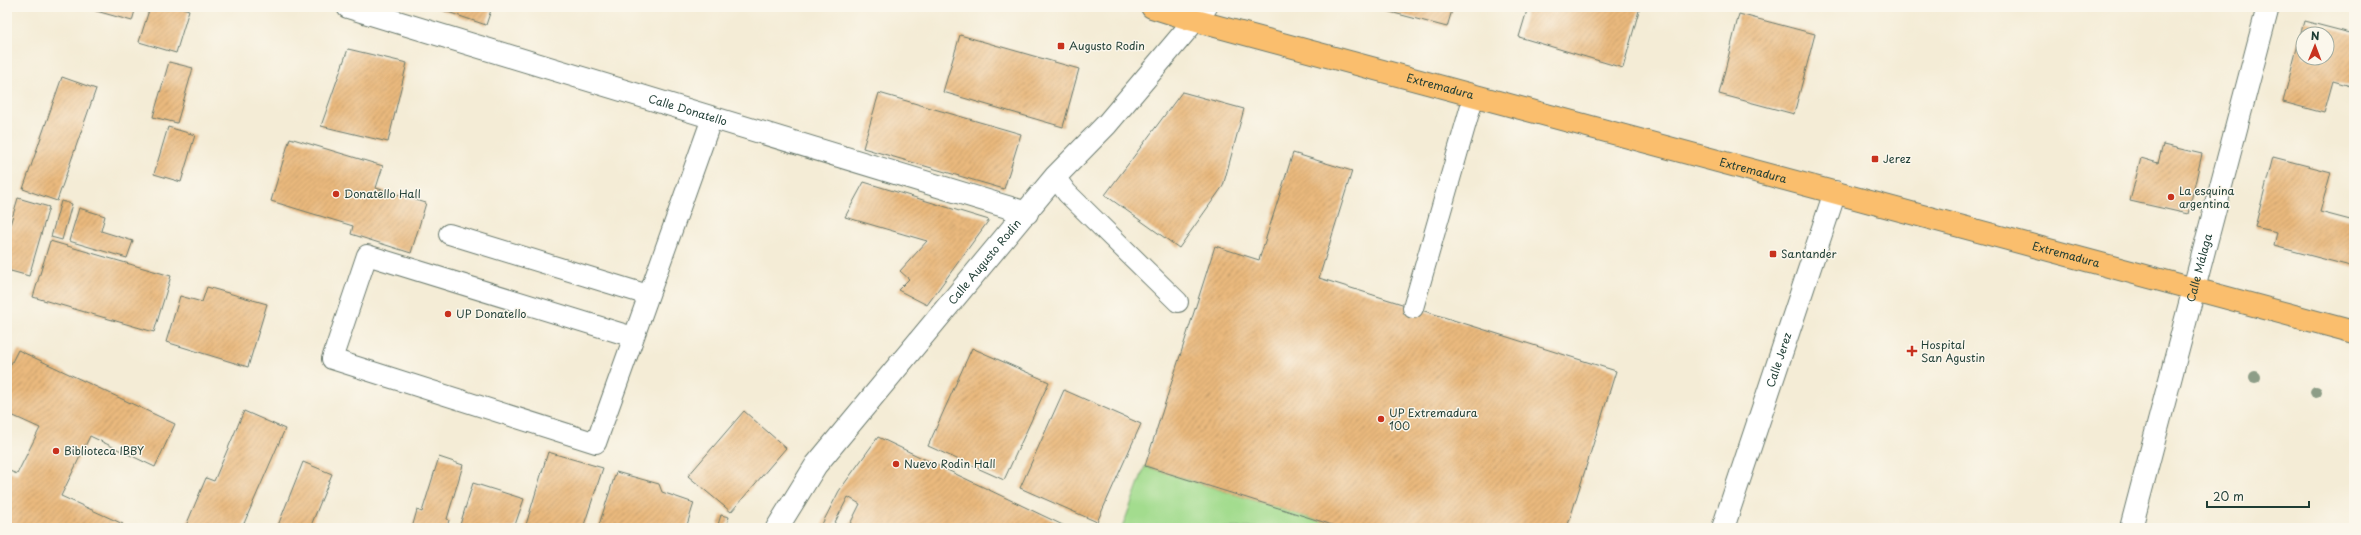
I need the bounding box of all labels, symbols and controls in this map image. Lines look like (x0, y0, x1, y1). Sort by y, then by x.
north arrow (2295, 26, 2335, 66)
text: N (2311, 27, 2320, 44)
place label: Augusto Rodin (1069, 37, 1145, 54)
marker: Augusto Rodin (1056, 41, 1066, 51)
street label: Extremadura (1405, 69, 1476, 103)
street label: Calle Donatello (646, 90, 729, 130)
place label: Jerez (1883, 150, 1911, 167)
street label: Extremadura (1718, 153, 1789, 187)
marker: Jerez (1870, 154, 1880, 164)
place label: La esquina argentina (2179, 182, 2235, 212)
place label: Donatello Hall (344, 185, 421, 202)
marker: Donatello Hall (331, 189, 341, 199)
marker: La esquina argentina (2166, 192, 2176, 202)
street label: Calle Augusto Rodin (944, 215, 1025, 308)
street label: Calle Málaga (2182, 231, 2216, 304)
street label: Extremadura (2031, 237, 2102, 271)
place label: Santander (1781, 245, 1837, 262)
marker: Santander (1768, 249, 1778, 259)
place label: UP Donatello (456, 305, 526, 322)
marker: UP Donatello (443, 309, 453, 319)
street label: Calle Jerez (1761, 330, 1796, 390)
place label: Hospital San Agustin (1921, 336, 1985, 366)
marker: Hospital San Agustin (1906, 345, 1918, 357)
place label: UP Extremadura 100 (1389, 404, 1478, 434)
marker: UP Extremadura 100 (1376, 414, 1386, 424)
place label: Biblioteca IBBY (64, 442, 144, 459)
marker: Biblioteca IBBY (51, 446, 61, 456)
place label: Nuevo Rodin Hall (904, 455, 995, 472)
marker: Nuevo Rodin Hall (891, 459, 901, 469)
scale bar (2207, 483, 2309, 509)
text: 20 m (2213, 487, 2244, 505)

